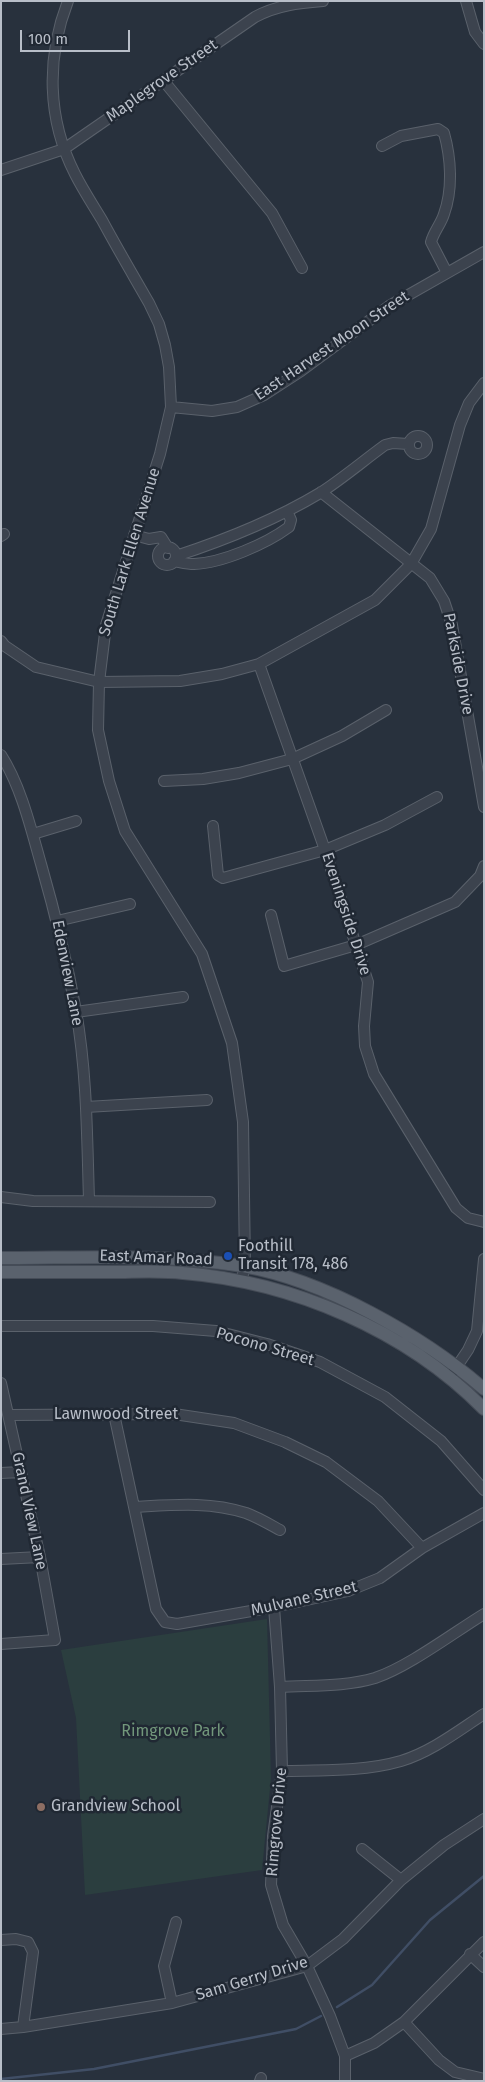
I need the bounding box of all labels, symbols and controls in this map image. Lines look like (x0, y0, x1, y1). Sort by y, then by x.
scale bar (22, 20, 132, 52)
text: 100 m (28, 30, 68, 48)
street label: Maplegrove Street (103, 35, 221, 127)
street label: East Harvest Moon Street (251, 287, 413, 405)
street label: South Lark Ellen Avenue (95, 465, 165, 639)
street label: Parkside Drive (439, 611, 477, 717)
street label: Eveningside Drive (317, 850, 375, 978)
street label: Edenview Lane (47, 919, 87, 1027)
place label: Foothill Transit 178, 486 (238, 1237, 348, 1275)
street label: East Amar Road (99, 1246, 213, 1270)
marker: Foothill Transit 178, 486 (222, 1250, 234, 1262)
street label: Pocono Street (214, 1324, 316, 1370)
street label: Lawnwood Street (54, 1405, 178, 1425)
street label: Grand View Lane (7, 1450, 51, 1572)
street label: Mulvane Street (249, 1577, 359, 1621)
park label: Rimgrove Park (121, 1722, 225, 1742)
street label: Rimgrove Drive (263, 1767, 291, 1877)
place label: Grandview School (51, 1797, 180, 1817)
marker: Grandview School (35, 1801, 47, 1813)
street label: Sam Gerry Drive (194, 1953, 310, 2005)

